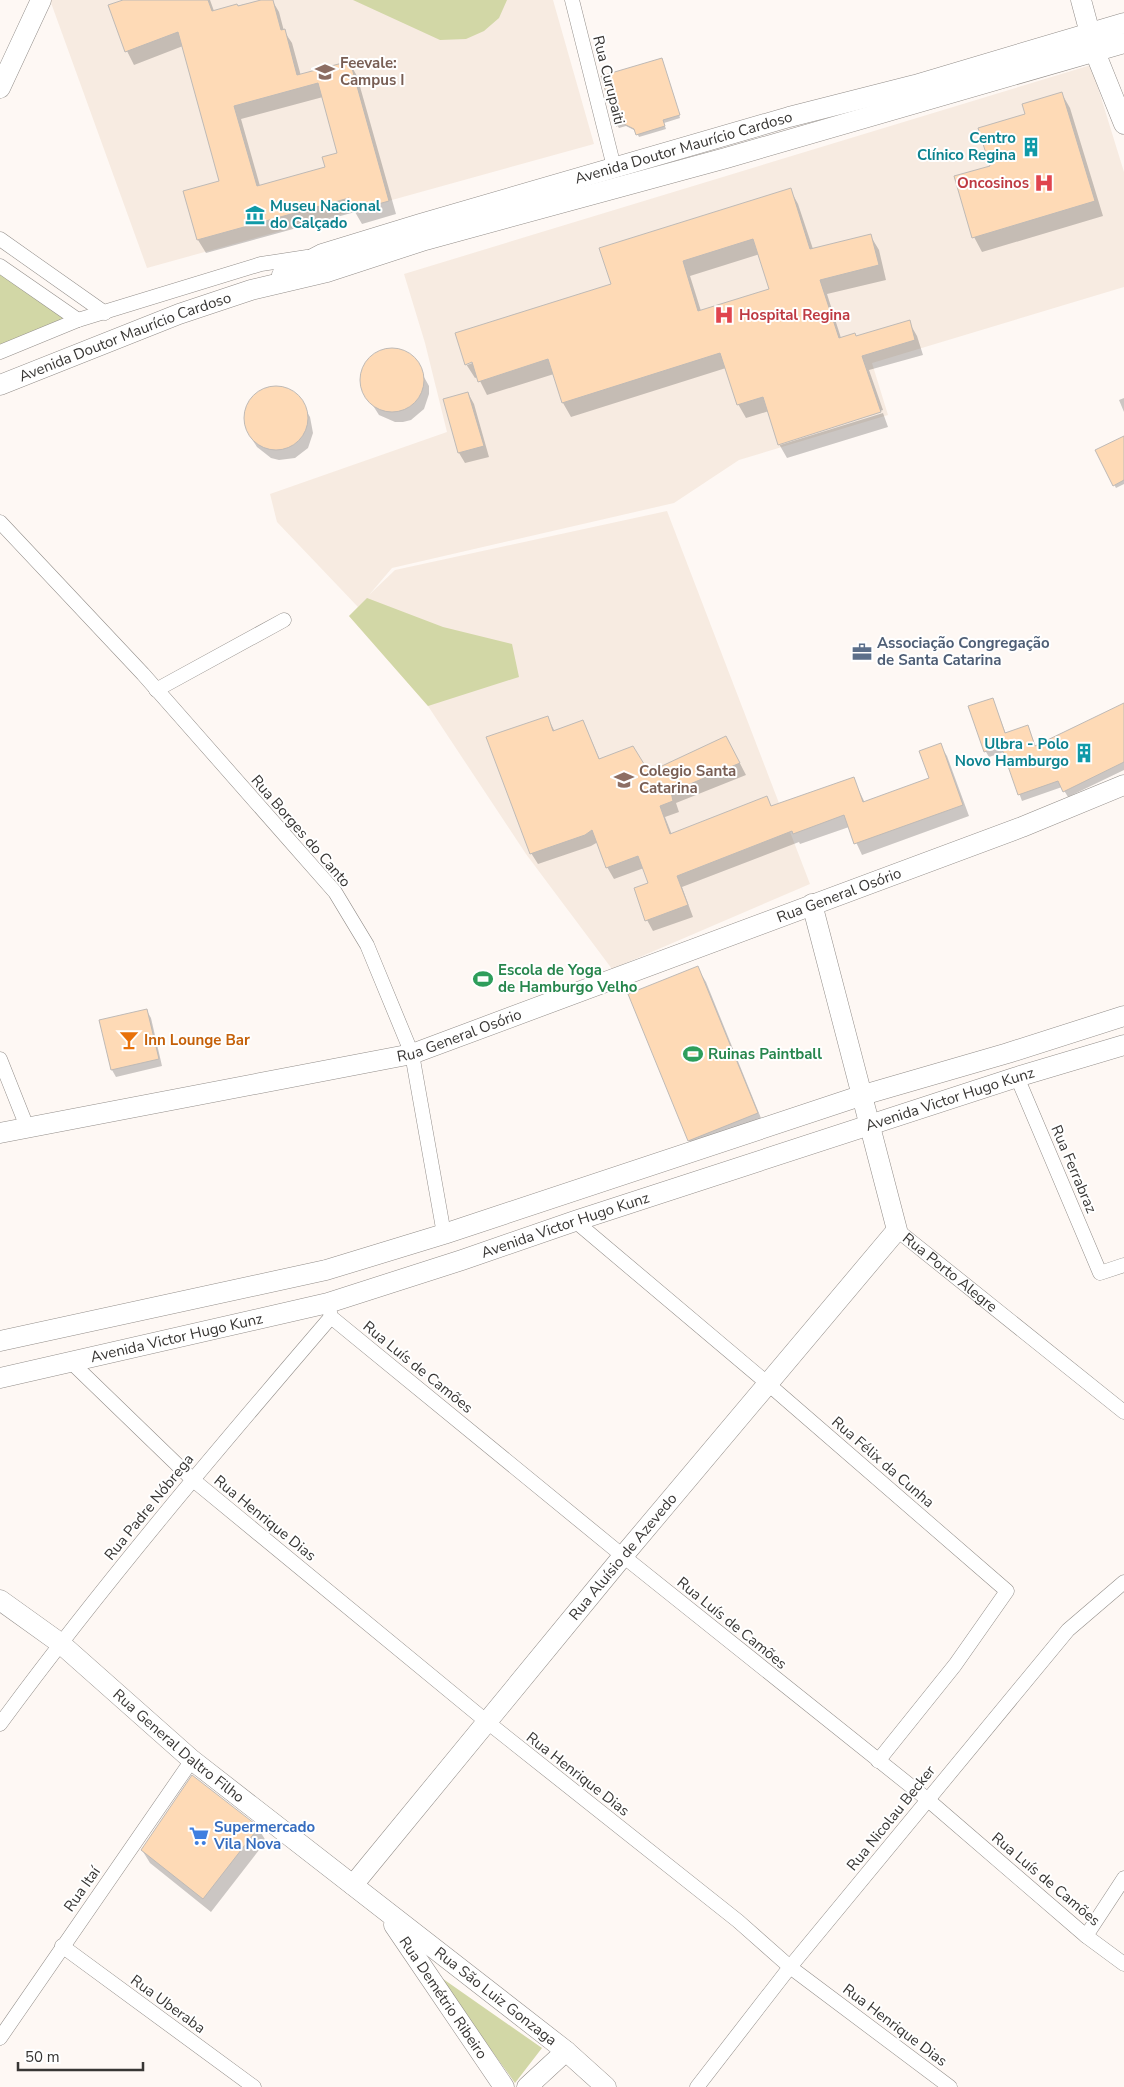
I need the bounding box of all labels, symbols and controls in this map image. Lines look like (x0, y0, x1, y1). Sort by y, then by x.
street label: Rua Curupaiti (588, 33, 630, 127)
place label: Feevale: Campus I (340, 53, 405, 90)
school or university icon: Feevale: Campus I (314, 61, 336, 83)
street label: Avenida Doutor Maurício Cardoso (572, 107, 795, 189)
place label: Centro Clínico Regina (917, 128, 1016, 165)
building icon: Centro Clínico Regina (1020, 136, 1042, 158)
hospital icon: Oncosinos (1033, 172, 1055, 194)
place label: Oncosinos (957, 173, 1029, 193)
place label: Museu Nacional do Calçado (270, 196, 381, 233)
museum icon: Museu Nacional do Calçado (244, 204, 266, 226)
street label: Avenida Doutor Maurício Cardoso (16, 287, 234, 387)
hospital icon: Hospital Regina (713, 304, 735, 326)
place label: Hospital Regina (739, 305, 850, 325)
place label: Associação Congregação de Santa Catarina (877, 633, 1050, 670)
office icon: Associação Congregação de Santa Catarina (851, 641, 873, 663)
place label: Ulbra - Polo Novo Hamburgo (955, 734, 1069, 771)
building icon: Ulbra - Polo Novo Hamburgo (1073, 742, 1095, 764)
place label: Colegio Santa Catarina (639, 761, 736, 798)
school or university icon: Colegio Santa Catarina (613, 769, 635, 791)
street label: Rua Borges do Canto (247, 771, 355, 891)
street label: Rua General Osório (774, 863, 904, 927)
place label: Escola de Yoga de Hamburgo Velho (498, 960, 638, 997)
sports icon: Escola de Yoga de Hamburgo Velho (472, 968, 494, 990)
street label: Rua General Osório (395, 1004, 524, 1067)
bar icon: Inn Lounge Bar (118, 1029, 140, 1051)
place label: Inn Lounge Bar (144, 1030, 250, 1050)
sports icon: Ruinas Paintball (682, 1043, 704, 1065)
place label: Ruinas Paintball (708, 1044, 822, 1064)
street label: Avenida Victor Hugo Kunz (863, 1062, 1037, 1136)
street label: Rua Ferrabraz (1046, 1122, 1102, 1216)
street label: Avenida Victor Hugo Kunz (478, 1188, 652, 1263)
street label: Rua Porto Alegre (898, 1228, 1002, 1317)
street label: Avenida Victor Hugo Kunz (88, 1308, 265, 1367)
street label: Rua Luís de Camões (359, 1316, 477, 1418)
street label: Rua Félix da Cunha (827, 1412, 939, 1512)
street label: Rua Padre Nóbrega (100, 1450, 198, 1564)
street label: Rua Henrique Dias (210, 1471, 320, 1565)
street label: Rua Aluísio de Azevedo (564, 1489, 682, 1624)
street label: Rua Luís de Camões (673, 1572, 791, 1674)
street label: Rua General Daltro Filho (109, 1685, 249, 1807)
street label: Rua Henrique Dias (522, 1727, 634, 1821)
street label: Rua Nicolau Becker (842, 1761, 940, 1875)
place label: Supermercado Vila Nova (213, 1817, 315, 1854)
supermarket icon: Supermercado Vila Nova (188, 1825, 210, 1847)
street label: Rua Luís de Camões (987, 1828, 1105, 1930)
street label: Rua Itaí (59, 1861, 106, 1916)
street label: Rua Demétrio Ribeiro (395, 1933, 492, 2063)
street label: Rua São Luiz Gonzaga (430, 1942, 561, 2050)
street label: Rua Uberaba (127, 1970, 209, 2038)
street label: Rua Henrique Dias (839, 1979, 951, 2071)
scale bar (18, 2040, 142, 2072)
text: 50 m (25, 2047, 60, 2067)

